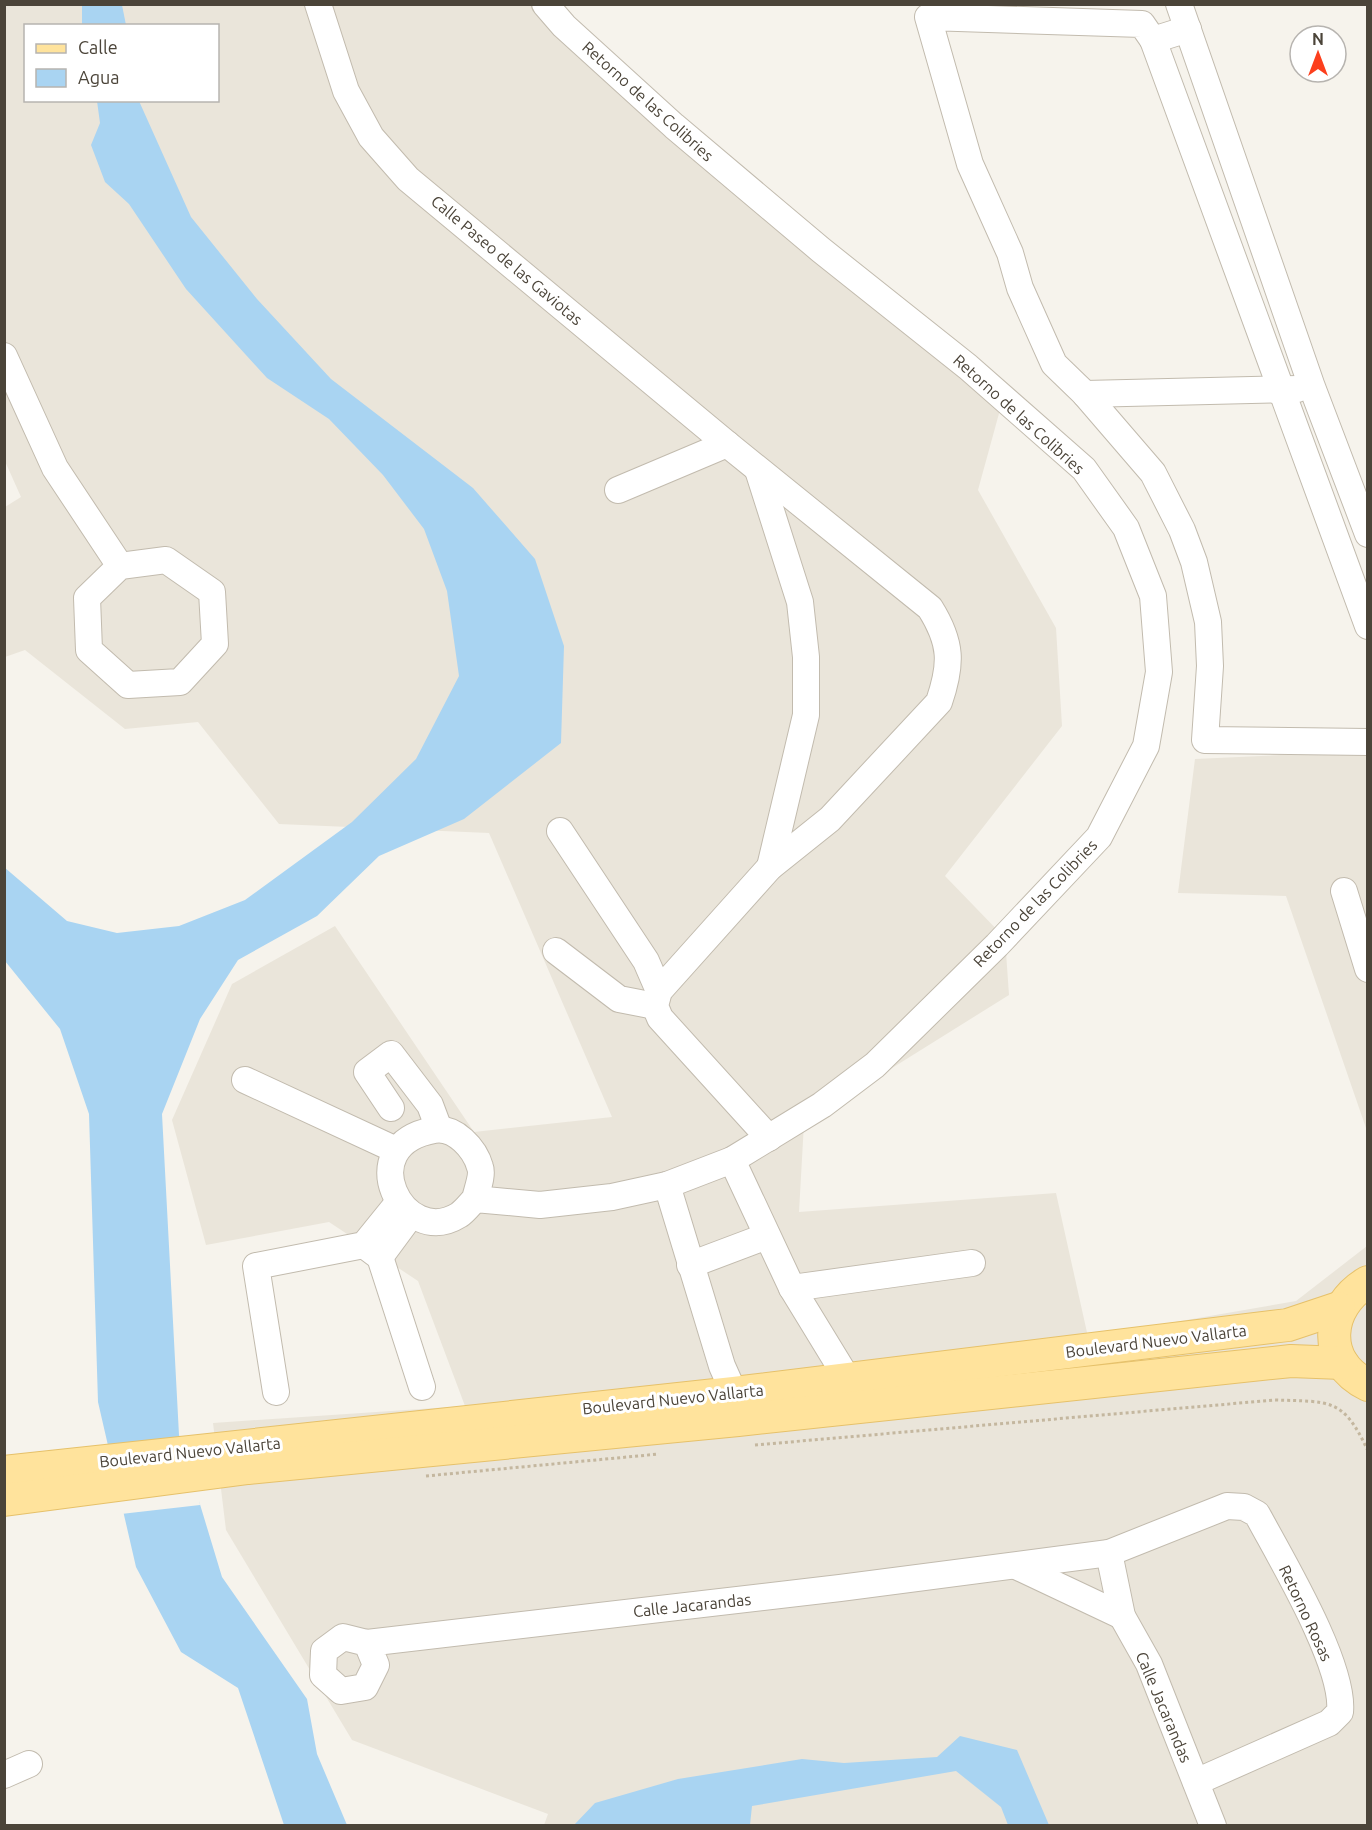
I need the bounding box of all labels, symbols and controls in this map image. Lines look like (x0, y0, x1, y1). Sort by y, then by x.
legend (24, 24, 219, 102)
north arrow (1288, 24, 1348, 84)
text: N (1312, 30, 1324, 48)
text: Calle (78, 37, 118, 57)
street label: Retorno de las Colibries (579, 37, 717, 165)
text: Agua (78, 67, 120, 87)
street label: Calle Paseo de las Gaviotas (428, 192, 586, 329)
street label: Retorno de las Colibries (950, 350, 1088, 478)
street label: Retorno de las Colibries (970, 836, 1101, 970)
street label: Boulevard Nuevo Vallarta (1064, 1321, 1248, 1361)
street label: Boulevard Nuevo Vallarta (581, 1381, 765, 1417)
street label: Boulevard Nuevo Vallarta (98, 1434, 282, 1470)
street label: Retorno Rosas (1276, 1562, 1336, 1664)
street label: Calle Jacarandas (632, 1590, 752, 1620)
street label: Calle Jacarandas (1133, 1649, 1195, 1765)

